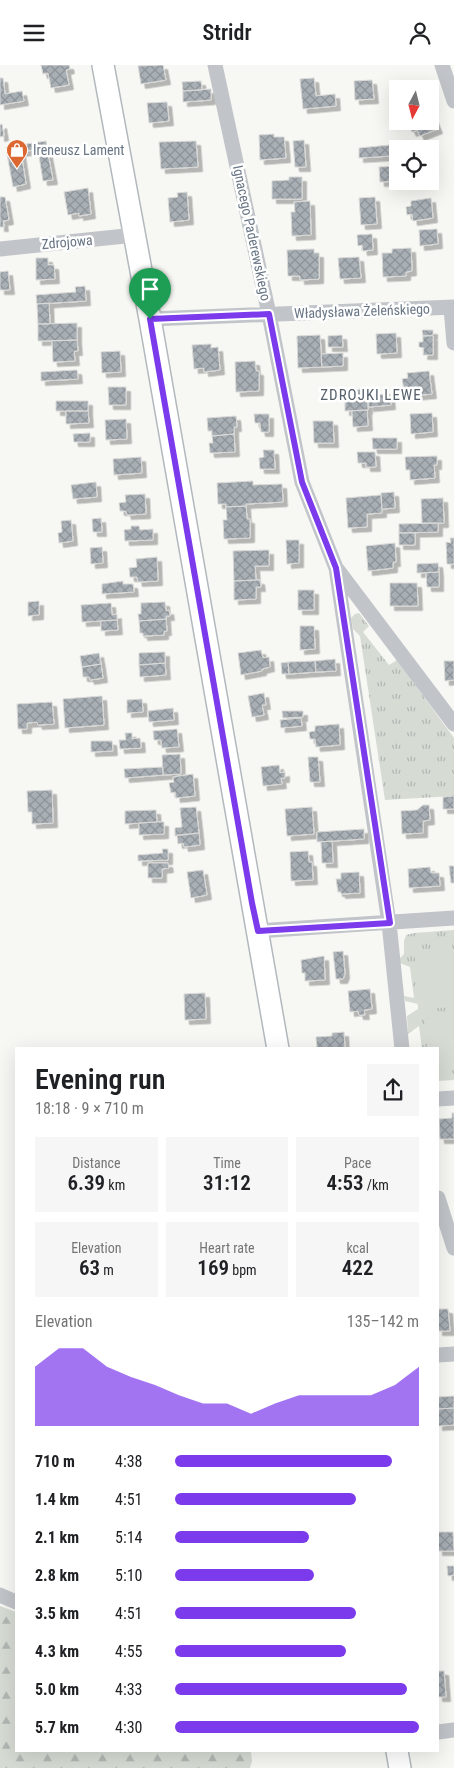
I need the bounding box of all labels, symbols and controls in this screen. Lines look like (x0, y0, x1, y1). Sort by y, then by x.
icon: menu (20, 19, 48, 47)
icon: person (406, 19, 434, 47)
text: Stridr (202, 20, 252, 45)
north arrow (389, 80, 439, 130)
map controls (389, 80, 439, 190)
shop icon: Ireneusz Lament (5, 138, 29, 169)
button: locate (389, 140, 439, 190)
place label: Ireneusz Lament (33, 142, 124, 158)
street label: Ignacego Paderewskiego (230, 164, 274, 302)
street label: Zdrojowa (41, 232, 93, 252)
pin (129, 268, 171, 319)
icon: arrive (136, 275, 164, 303)
street label: Władysława Żeleńskiego (294, 301, 430, 321)
district label: ZDROJKI LEWE (320, 386, 422, 404)
text: Evening run (35, 1063, 165, 1096)
button: share (367, 1064, 419, 1116)
text: 18:18 · 9 × 710 m (35, 1099, 144, 1118)
text: Distance (72, 1155, 120, 1171)
text: Time (213, 1155, 241, 1171)
text: Pace (344, 1155, 371, 1171)
text: 6.39 (67, 1171, 105, 1195)
text: 31:12 (203, 1171, 251, 1195)
text: 4:53 (326, 1171, 364, 1195)
text: km (105, 1177, 125, 1193)
text: /km (364, 1177, 389, 1193)
text: Elevation (71, 1240, 122, 1256)
text: Heart rate (199, 1240, 255, 1256)
text: kcal (346, 1240, 369, 1256)
text: 63 (79, 1256, 100, 1280)
text: 169 (197, 1256, 229, 1280)
text: 422 (342, 1256, 374, 1280)
text: m (100, 1262, 114, 1278)
text: bpm (229, 1262, 257, 1278)
text: Elevation (35, 1312, 93, 1331)
text: 135–142 m (347, 1312, 419, 1331)
text: 710 m (35, 1452, 75, 1471)
text: 4:38 (115, 1452, 142, 1471)
text: 1.4 km (35, 1490, 79, 1509)
text: 4:51 (115, 1490, 142, 1509)
text: 2.1 km (35, 1528, 79, 1547)
text: 5:14 (115, 1528, 142, 1547)
text: 2.8 km (35, 1566, 79, 1585)
text: 5:10 (115, 1566, 142, 1585)
text: 3.5 km (35, 1604, 79, 1623)
text: 4:51 (115, 1604, 142, 1623)
text: 4.3 km (35, 1642, 79, 1661)
text: 4:55 (115, 1642, 142, 1661)
text: 5.0 km (35, 1680, 79, 1699)
text: 4:33 (115, 1680, 142, 1699)
text: 5.7 km (35, 1718, 79, 1737)
text: 4:30 (115, 1718, 142, 1737)

